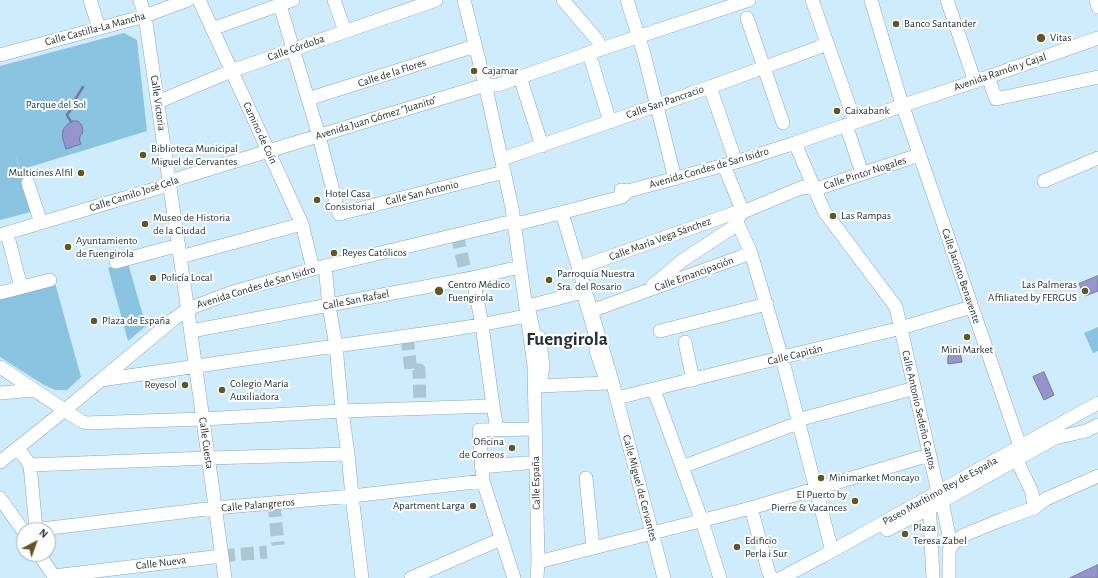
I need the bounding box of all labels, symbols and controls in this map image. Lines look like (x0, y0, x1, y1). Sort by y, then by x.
street label: Calle Castilla-La Mancha (43, 9, 147, 49)
place label: Banco Santander (904, 17, 976, 31)
marker: Banco Santander (891, 19, 901, 29)
place label: Vitas (1050, 31, 1072, 45)
street label: Calle Córdoba (266, 32, 326, 64)
marker: Vitas (1035, 32, 1047, 44)
street label: Avenida Ramón y Cajal (952, 50, 1048, 94)
street label: Calle de la Flores (356, 56, 428, 90)
place label: Cajamar (482, 64, 518, 78)
marker: Cajamar (469, 66, 479, 76)
street label: Calle Victoria (148, 74, 168, 132)
street label: Calle San Pancracio (624, 82, 706, 122)
street label: Avenida Juan Gómez "Juanito" (314, 93, 438, 143)
park label: Parque del Sol (26, 98, 86, 112)
street label: Camino de Coín (240, 100, 280, 166)
place label: Caixabank (845, 104, 889, 118)
marker: Caixabank (832, 106, 842, 116)
place label: Biblioteca Municipal Miguel de Cervantes (151, 142, 238, 168)
street label: Avenida Condes de San Isidro (648, 145, 770, 191)
marker: Biblioteca Municipal Miguel de Cervantes (138, 150, 148, 160)
street label: Calle Pintor Nogales (822, 153, 908, 193)
place label: Multicines Alfil (9, 166, 73, 180)
marker: Multicines Alfil (76, 168, 86, 178)
street label: Calle Camilo José Cela (88, 173, 180, 215)
street label: Calle San Antonio (384, 178, 460, 208)
place label: Hotel Casa Consistorial (325, 187, 375, 213)
marker: Hotel Casa Consistorial (312, 195, 322, 205)
place label: Las Rampas (841, 209, 891, 223)
place label: Museo de Historia de la Ciudad (153, 211, 230, 237)
marker: Las Rampas (828, 211, 838, 221)
street label: Calle María Vega Sánchez (607, 214, 713, 264)
marker: Museo de Historia de la Ciudad (140, 219, 150, 229)
street label: Calle Jacinto Benavente (939, 227, 983, 325)
place label: Ayuntamiento de Fuengirola (76, 234, 137, 260)
marker: Ayuntamiento de Fuengirola (63, 242, 73, 252)
place label: Reyes Católicos (342, 246, 407, 260)
marker: Reyes Católicos (329, 248, 339, 258)
street label: Calle Emancipación (653, 254, 735, 294)
street label: Avenida Condes de San Isidro (195, 263, 317, 311)
place label: Parroquia Nuestra Sra. del Rosario (557, 267, 635, 293)
place label: Policía Local (161, 271, 213, 285)
marker: Policía Local (148, 273, 158, 283)
marker: Parroquia Nuestra Sra. del Rosario (544, 275, 554, 285)
place label: Centro Médico Fuengirola (448, 278, 510, 304)
place label: Las Palmeras Affiliated by FERGUS (988, 278, 1077, 304)
marker: Centro Médico Fuengirola (433, 285, 445, 297)
marker: Las Palmeras Affiliated by FERGUS (1080, 286, 1090, 296)
street label: Calle San Rafael (322, 287, 390, 313)
place label: Plaza de España (102, 314, 170, 328)
marker: Plaza de España (89, 316, 99, 326)
district label: Fuengirola (526, 328, 608, 350)
marker: Mini Market (962, 332, 972, 342)
street label: Calle Capitán (766, 342, 824, 368)
place label: Mini Market (941, 343, 993, 357)
street label: Calle Antonio Sedeño Cantos (899, 349, 939, 471)
place label: Colegio María Auxiliadora (230, 377, 289, 403)
place label: Reyesol (144, 378, 177, 392)
marker: Reyesol (180, 380, 190, 390)
marker: Colegio María Auxiliadora (217, 385, 227, 395)
street label: Calle Cuesta (196, 416, 216, 470)
street label: Calle Miguel de Cervantes (619, 433, 661, 543)
place label: Oficina de Correos (459, 435, 504, 461)
marker: Oficina de Correos (507, 443, 517, 453)
street label: Paseo Marítimo Rey de España (880, 454, 1000, 528)
street label: Calle España (529, 456, 543, 510)
place label: Minimarket Moncayo (829, 471, 920, 485)
marker: Minimarket Moncayo (816, 473, 826, 483)
place label: El Puerto by Pierre & Vacances (771, 488, 847, 514)
street label: Calle Palangreros (221, 495, 295, 515)
marker: El Puerto by Pierre & Vacances (850, 496, 860, 506)
place label: Apartment Larga (393, 499, 465, 513)
marker: Apartment Larga (468, 501, 478, 511)
place label: Plaza Teresa Zabel (913, 521, 967, 547)
north arrow (16, 522, 56, 562)
text: N (37, 527, 50, 540)
marker: Plaza Teresa Zabel (900, 529, 910, 539)
place label: Edificio Perla i Sur (745, 534, 787, 560)
marker: Edificio Perla i Sur (732, 542, 742, 552)
street label: Calle Nueva (135, 553, 187, 573)

